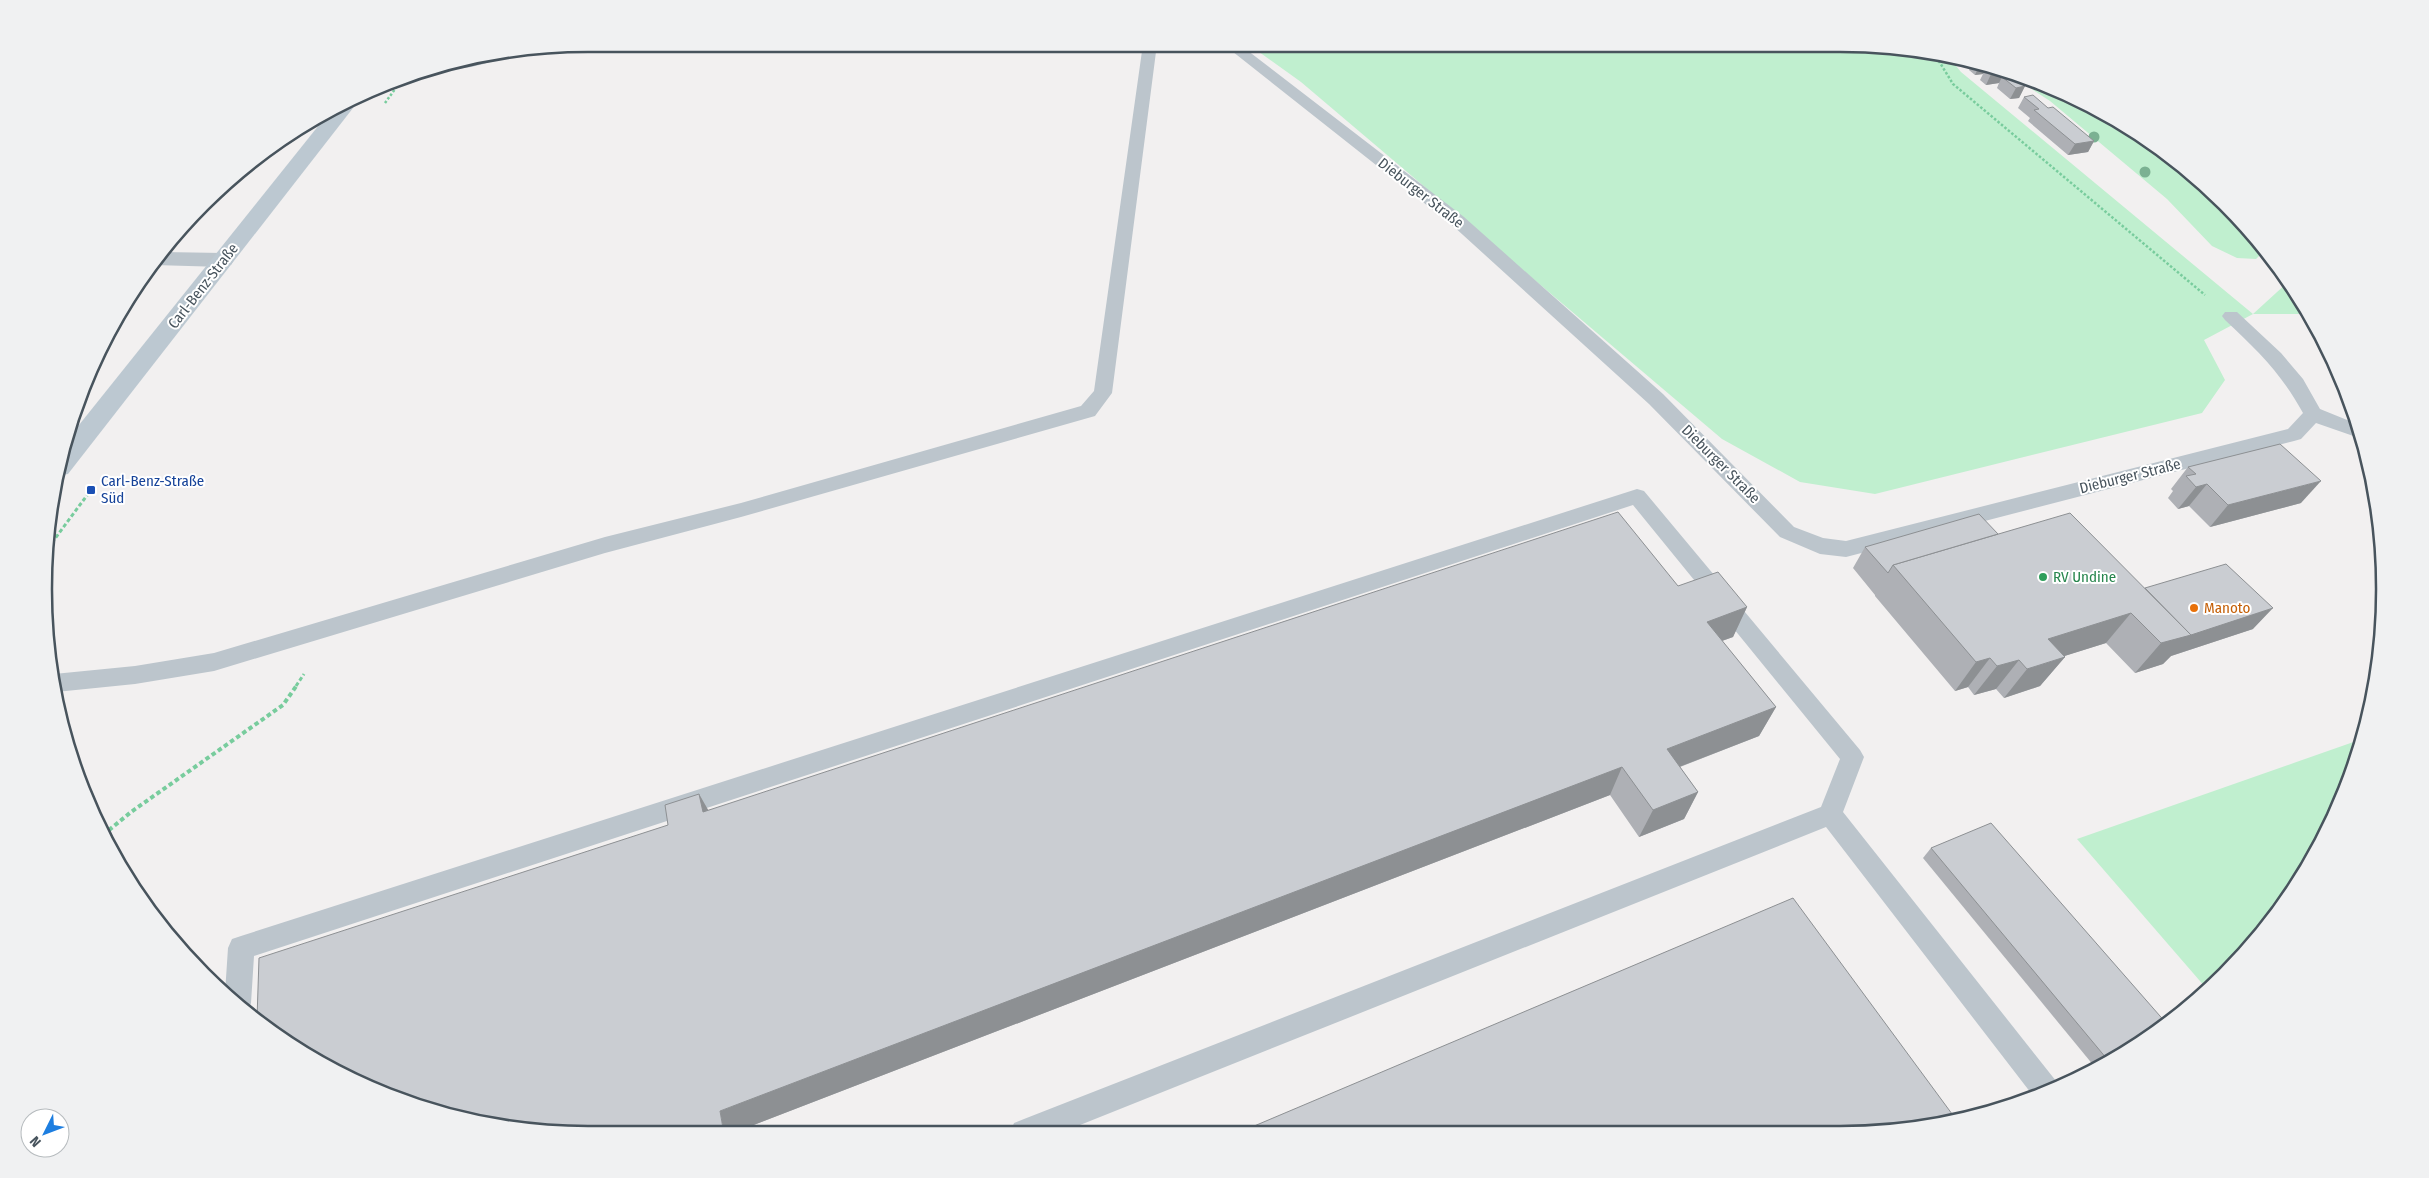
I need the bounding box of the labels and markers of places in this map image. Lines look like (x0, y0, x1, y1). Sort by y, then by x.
place label: Carl-Benz-Straße Süd (101, 472, 204, 507)
marker: Carl-Benz-Straße Süd (85, 484, 97, 496)
place label: RV Undine (2053, 568, 2116, 586)
marker: RV Undine (2037, 571, 2049, 583)
place label: Manoto (2204, 599, 2250, 617)
marker: Manoto (2188, 602, 2200, 614)

